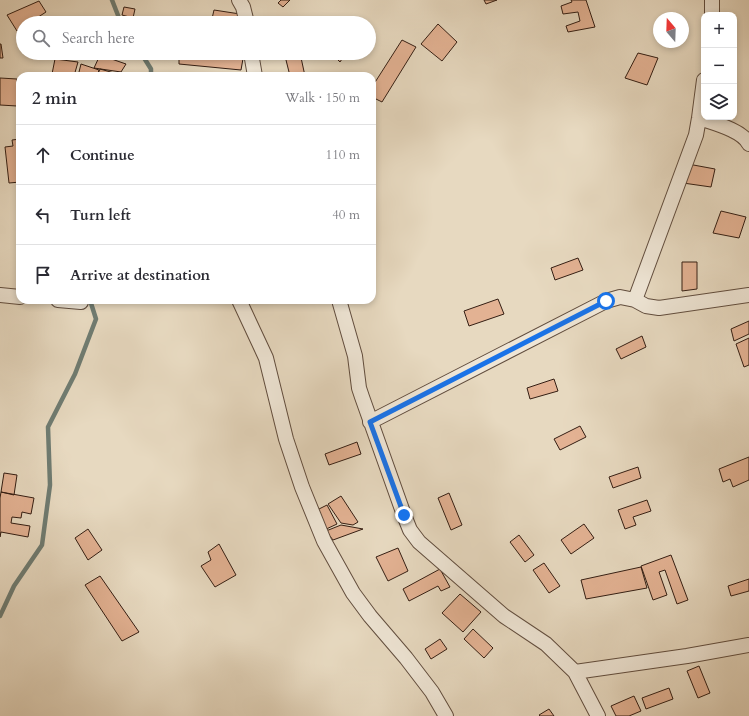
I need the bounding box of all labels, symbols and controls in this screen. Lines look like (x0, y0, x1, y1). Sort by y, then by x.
north arrow (653, 12, 689, 48)
map controls (701, 12, 737, 120)
button: + (701, 12, 737, 48)
search box (16, 16, 376, 60)
icon: search (30, 27, 52, 49)
text: Search here (62, 28, 135, 48)
button: − (701, 48, 737, 84)
button: layers (701, 84, 737, 120)
text: 2 min (32, 87, 77, 110)
text: Walk · 150 m (285, 89, 360, 107)
icon: ahead (32, 144, 54, 166)
text: Continue (70, 145, 135, 165)
text: 110 m (326, 146, 360, 164)
icon: left (32, 204, 54, 226)
text: Turn left (70, 205, 131, 225)
text: 40 m (332, 206, 360, 224)
icon: arrive (32, 264, 54, 286)
text: Arrive at destination (70, 265, 210, 285)
route start (597, 292, 615, 310)
route end (395, 506, 413, 524)

